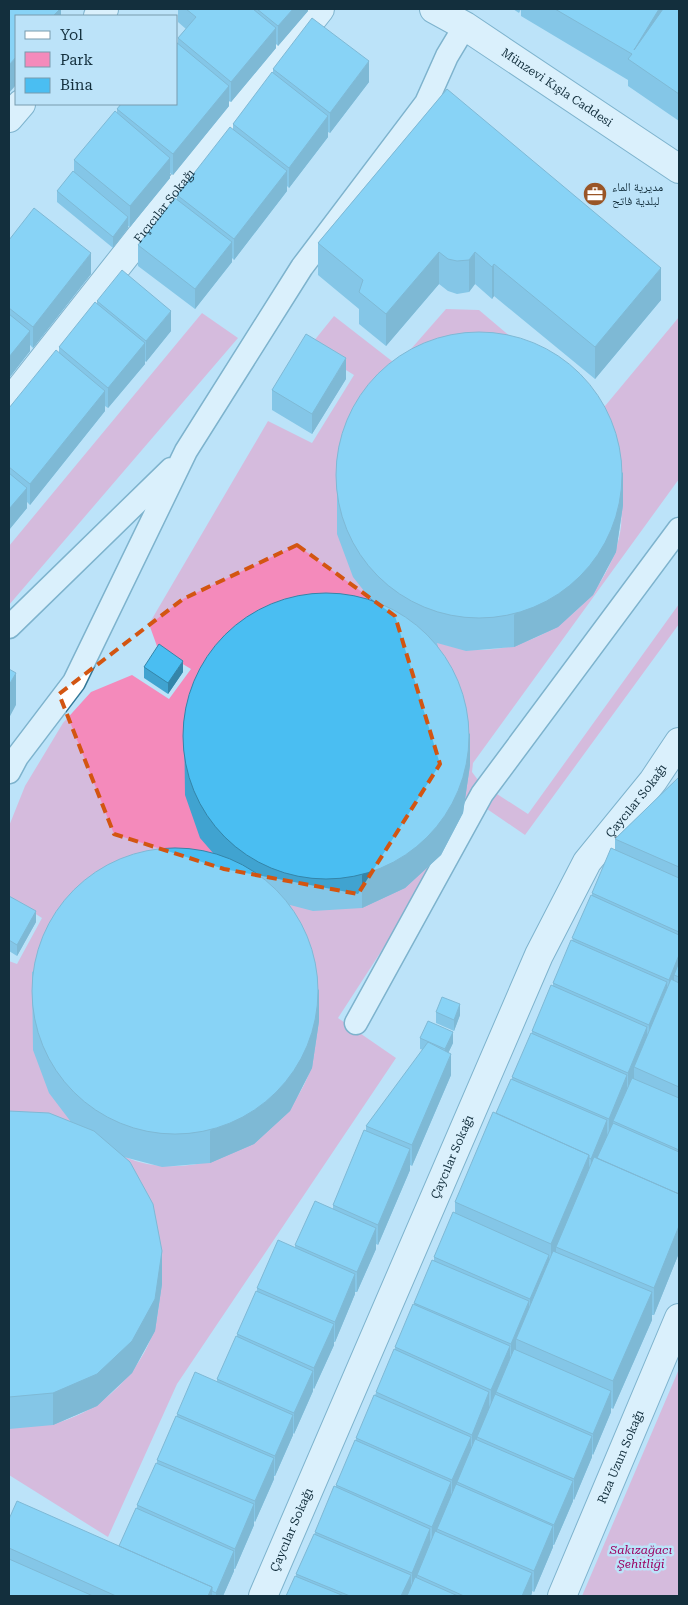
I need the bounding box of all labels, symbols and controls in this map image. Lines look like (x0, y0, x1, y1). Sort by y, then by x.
legend (15, 15, 178, 105)
text: Yol (60, 26, 83, 44)
street label: Münzevi Kışla Caddesi (499, 45, 615, 130)
text: Park (60, 51, 94, 69)
text: Bina (60, 76, 93, 94)
street label: Fıçıcılar Sokağı (131, 166, 198, 246)
place label: مديرية الماء لبلدية فاتح (612, 180, 663, 208)
office icon: مديرية الماء لبلدية فاتح (582, 181, 608, 207)
street label: Çaycılar Sokağı (603, 761, 669, 840)
street label: Çaycılar Sokağı (428, 1113, 476, 1201)
street label: Rıza Uzun Sokağı (595, 1408, 647, 1506)
street label: Çaycılar Sokağı (267, 1486, 316, 1574)
park label: Sakızağacı Şehitliği (609, 1543, 672, 1571)

